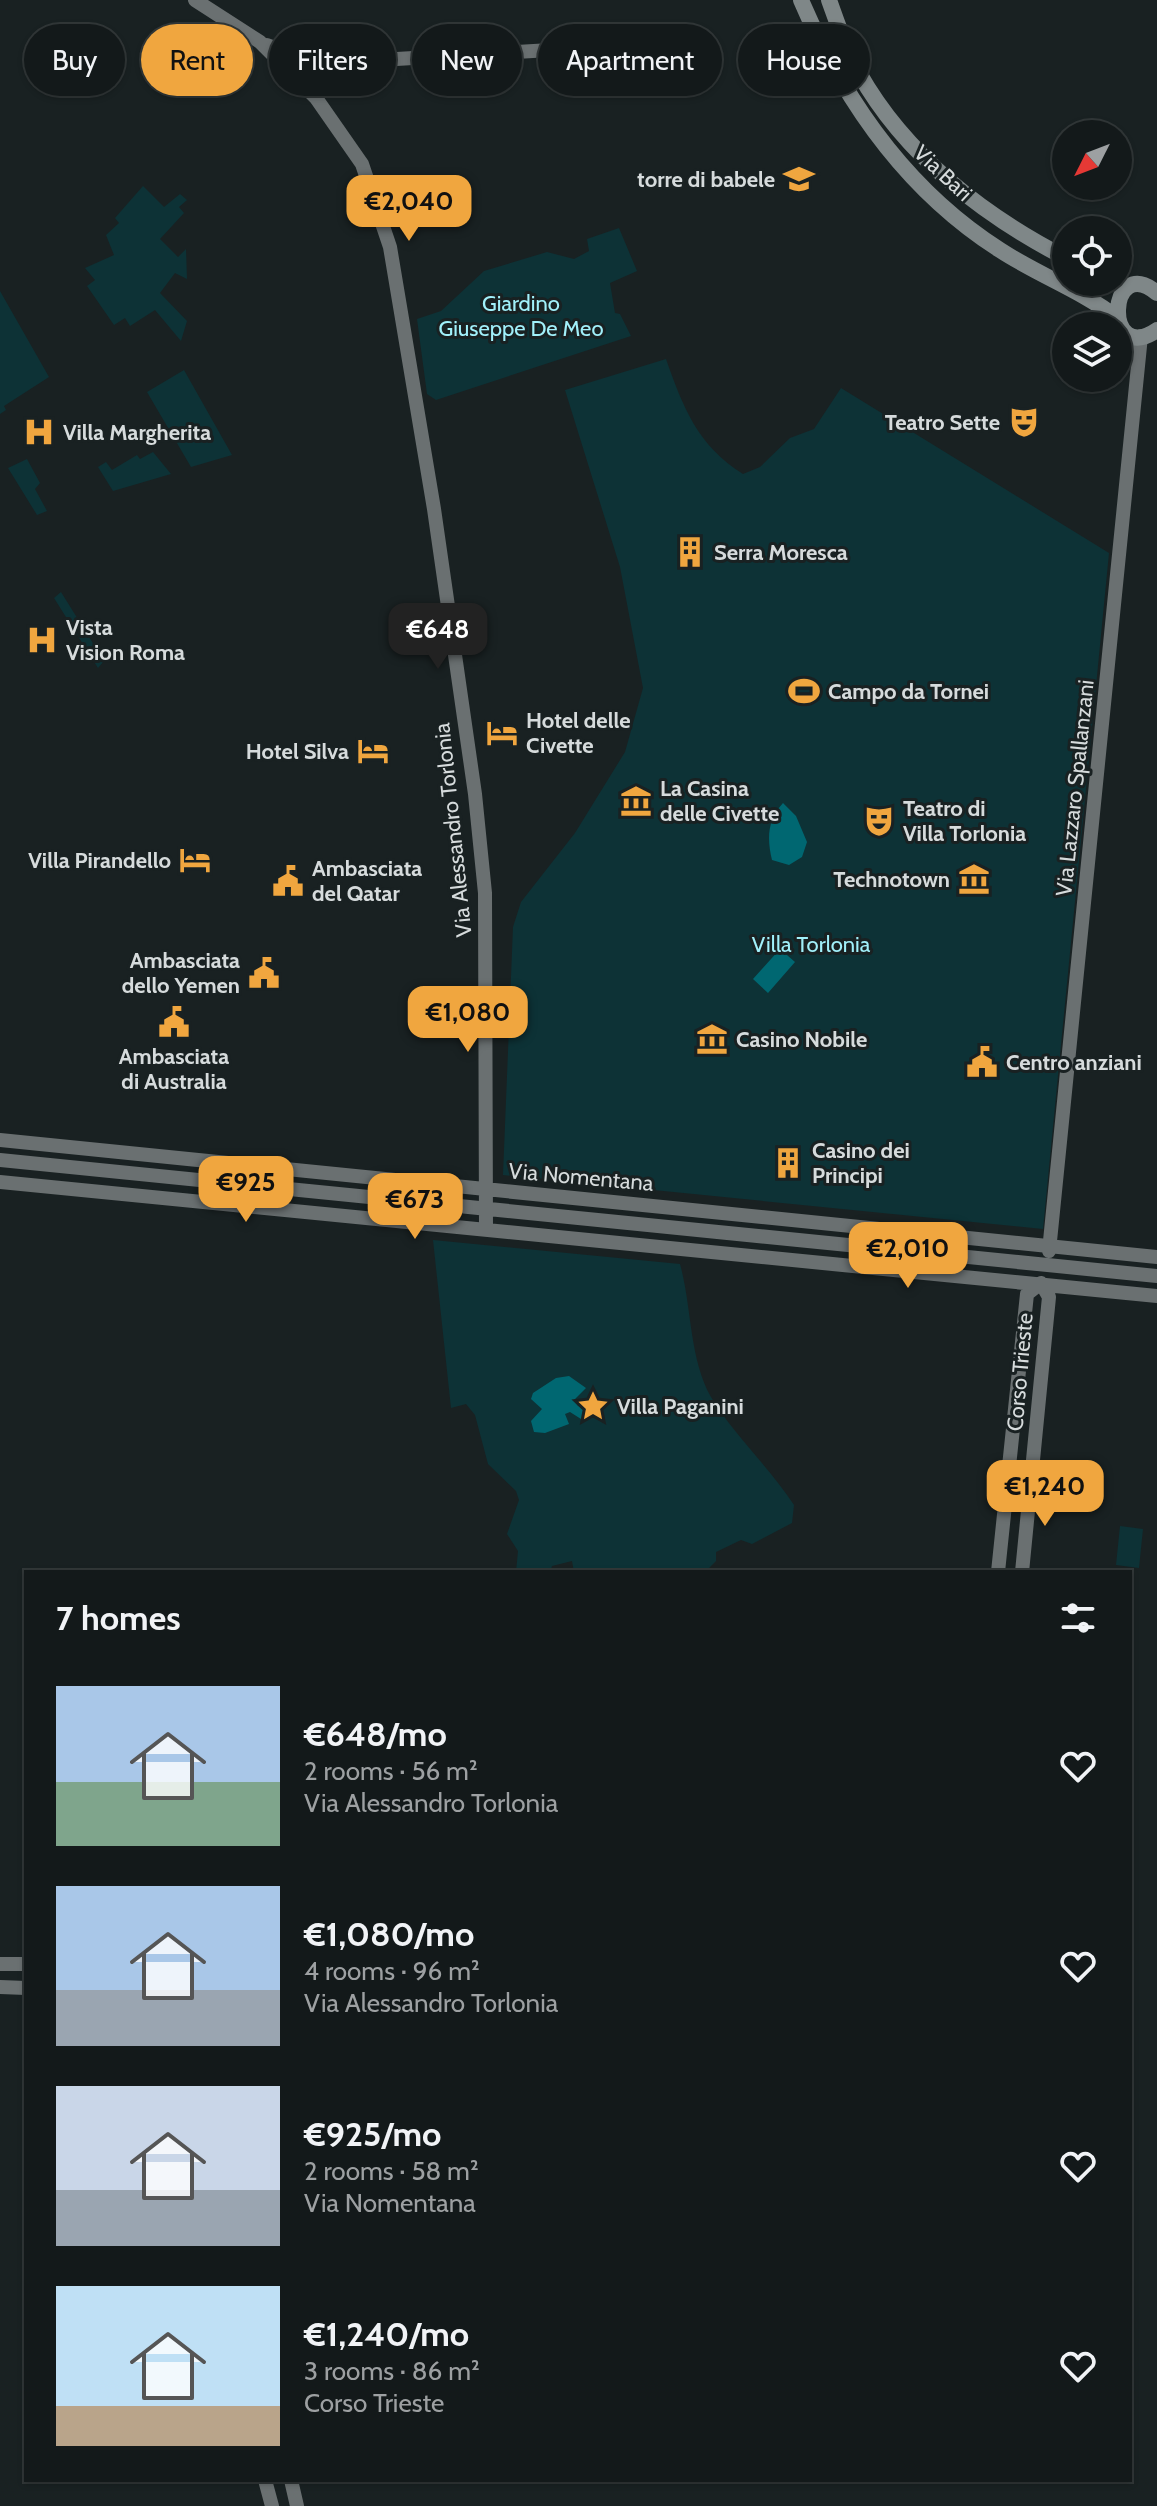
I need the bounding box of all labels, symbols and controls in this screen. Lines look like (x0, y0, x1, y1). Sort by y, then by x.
chip: Buy (24, 24, 125, 96)
chip: Rent (141, 24, 253, 96)
chip: Filters (269, 24, 396, 96)
chip: New (412, 24, 522, 96)
chip: Apartment (538, 24, 722, 96)
chip: House (738, 24, 870, 96)
north arrow (1052, 120, 1132, 200)
map controls (1052, 120, 1132, 392)
street label: Via Bari (908, 139, 978, 207)
school or university icon: torre di babele (782, 162, 816, 196)
place label: torre di babele (637, 166, 775, 193)
pin: €2,040 (344, 175, 474, 243)
text: €2,040 (364, 185, 454, 217)
button: locate (1052, 216, 1132, 296)
park label: Giardino Giuseppe De Meo (439, 290, 603, 342)
button: layers (1052, 312, 1132, 392)
theatre icon: Teatro Sette (1007, 405, 1041, 439)
place label: Teatro Sette (885, 409, 1000, 436)
hospital icon: Villa Margherita (22, 415, 56, 449)
place label: Villa Margherita (63, 419, 211, 446)
building icon: Serra Moresca (673, 535, 707, 569)
place label: Serra Moresca (714, 539, 848, 566)
pin: €648 (391, 603, 485, 671)
text: €648 (406, 613, 470, 645)
place label: Vista Vision Roma (66, 614, 185, 666)
hospital icon: Vista Vision Roma (25, 623, 59, 657)
sports icon: Campo da Tornei (787, 674, 821, 708)
place label: Campo da Tornei (828, 678, 989, 705)
street label: Via Lazzaro Spallanzani (1050, 678, 1100, 898)
place label: Hotel delle Civette (526, 707, 630, 759)
hotel icon: Hotel delle Civette (485, 716, 519, 750)
street label: Via Alessandro Torlonia (428, 721, 478, 938)
hotel icon: Hotel Silva (356, 734, 390, 768)
place label: Hotel Silva (246, 738, 349, 765)
place label: La Casina delle Civette (660, 775, 779, 827)
museum icon: La Casina delle Civette (619, 784, 653, 818)
place label: Teatro di Villa Torlonia (903, 795, 1026, 847)
theatre icon: Teatro di Villa Torlonia (862, 804, 896, 838)
hotel icon: Villa Pirandello (178, 843, 212, 877)
place label: Villa Pirandello (28, 847, 171, 874)
place label: Ambasciata del Qatar (312, 855, 422, 907)
museum icon: Technotown (957, 862, 991, 896)
public building icon: Ambasciata del Qatar (271, 864, 305, 898)
place label: Technotown (833, 866, 950, 893)
park label: Villa Torlonia (752, 931, 871, 958)
place label: Ambasciata dello Yemen (122, 947, 240, 999)
public building icon: Ambasciata dello Yemen (247, 956, 281, 990)
pin: €1,080 (403, 986, 533, 1054)
text: €1,080 (426, 996, 510, 1028)
public building icon: Ambasciata di Australia (157, 1005, 191, 1039)
museum icon: Casino Nobile (695, 1022, 729, 1056)
place label: Casino Nobile (736, 1026, 867, 1053)
place label: Ambasciata di Australia (119, 1043, 229, 1095)
public building icon: Centro anziani (965, 1045, 999, 1079)
place label: Centro anziani (1006, 1049, 1142, 1076)
place label: Casino dei Principi (812, 1137, 910, 1189)
building icon: Casino dei Principi (771, 1146, 805, 1180)
pin: €925 (199, 1156, 293, 1224)
street label: Via Nomentana (507, 1157, 655, 1197)
text: €925 (217, 1166, 276, 1198)
pin: €673 (368, 1173, 462, 1241)
text: €673 (386, 1183, 444, 1215)
pin: €2,010 (843, 1222, 973, 1290)
text: €2,010 (867, 1232, 949, 1264)
street label: Corso Trieste (1001, 1312, 1039, 1432)
place icon: Villa Paganini (576, 1389, 610, 1423)
place label: Villa Paganini (617, 1393, 744, 1420)
pin: €1,240 (980, 1460, 1110, 1528)
text: €1,240 (1005, 1470, 1085, 1502)
icon: filters (1056, 1596, 1100, 1640)
text: 7 homes (56, 1597, 181, 1639)
text: €648/mo (304, 1713, 447, 1755)
icon: home (120, 1718, 216, 1814)
icon: heart (1056, 1744, 1100, 1788)
text: 2 rooms · 56 m² (304, 1755, 478, 1787)
text: Via Alessandro Torlonia (304, 1787, 558, 1819)
text: €1,080/mo (304, 1913, 474, 1955)
icon: home (120, 1918, 216, 2014)
icon: heart (1056, 1944, 1100, 1988)
text: 4 rooms · 96 m² (304, 1955, 480, 1987)
text: Via Alessandro Torlonia (304, 1987, 558, 2019)
text: €925/mo (304, 2113, 441, 2155)
icon: home (120, 2118, 216, 2214)
icon: heart (1056, 2144, 1100, 2188)
text: 2 rooms · 58 m² (304, 2155, 479, 2187)
text: Via Nomentana (304, 2187, 476, 2219)
text: €1,240/mo (304, 2313, 469, 2355)
icon: home (120, 2318, 216, 2414)
icon: heart (1056, 2344, 1100, 2388)
text: 3 rooms · 86 m² (304, 2355, 480, 2387)
text: Corso Trieste (304, 2387, 444, 2419)

